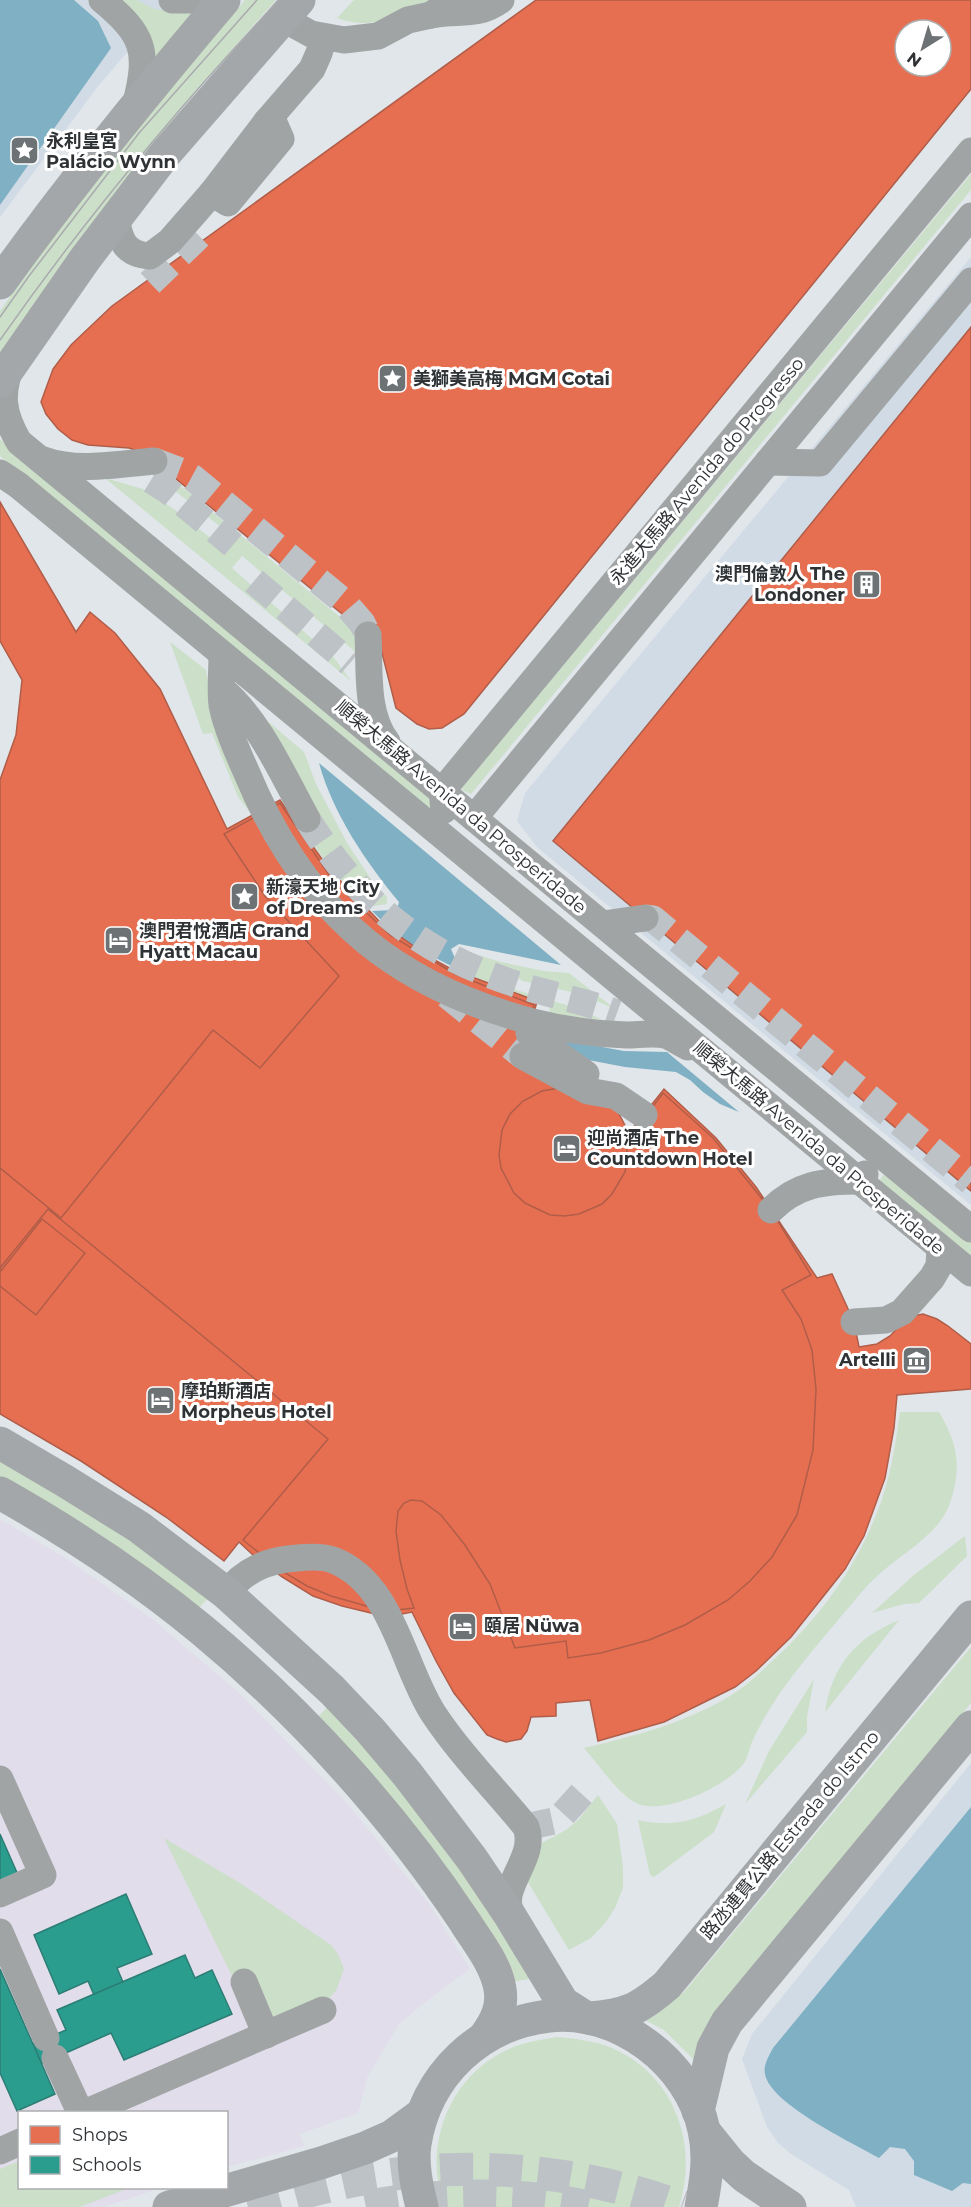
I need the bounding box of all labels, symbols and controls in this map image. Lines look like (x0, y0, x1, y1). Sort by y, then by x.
north arrow (893, 18, 953, 78)
text: N (903, 48, 925, 71)
place label: 永利皇宮 Palácio Wynn (46, 130, 176, 173)
place icon: 永利皇宮 Palácio Wynn (9, 135, 41, 167)
street label: 永進大馬路 Avenida do Progresso (605, 353, 809, 589)
place icon: 美獅美高梅 MGM Cotai (376, 363, 408, 395)
place label: 美獅美高梅 MGM Cotai (413, 368, 610, 390)
place label: 澳門倫敦人 The Londoner (715, 563, 845, 606)
building icon: 澳門倫敦人 The Londoner (850, 568, 882, 600)
street label: 順榮大馬路 Avenida da Prosperidade (331, 696, 591, 918)
place label: 新濠天地 City of Dreams (266, 876, 380, 919)
place icon: 新濠天地 City of Dreams (229, 881, 261, 913)
place label: 澳門君悅酒店 Grand Hyatt Macau (139, 920, 309, 963)
hotel icon: 澳門君悅酒店 Grand Hyatt Macau (102, 925, 134, 957)
street label: 順榮大馬路 Avenida da Prosperidade (689, 1037, 949, 1259)
place label: 迎尚酒店 The Countdown Hotel (587, 1127, 753, 1170)
hotel icon: 迎尚酒店 The Countdown Hotel (550, 1132, 582, 1164)
museum icon: Artelli (901, 1344, 933, 1376)
place label: Artelli (838, 1349, 896, 1371)
place label: 摩珀斯酒店 Morpheus Hotel (181, 1380, 332, 1423)
hotel icon: 摩珀斯酒店 Morpheus Hotel (144, 1385, 176, 1417)
hotel icon: 頤居 Nüwa (447, 1610, 479, 1642)
place label: 頤居 Nüwa (484, 1615, 580, 1637)
street label: 路氹連貫公路 Estrada do Istmo (696, 1726, 884, 1944)
legend (18, 2111, 228, 2189)
text: Shops (72, 2124, 128, 2146)
text: Schools (72, 2154, 142, 2176)

